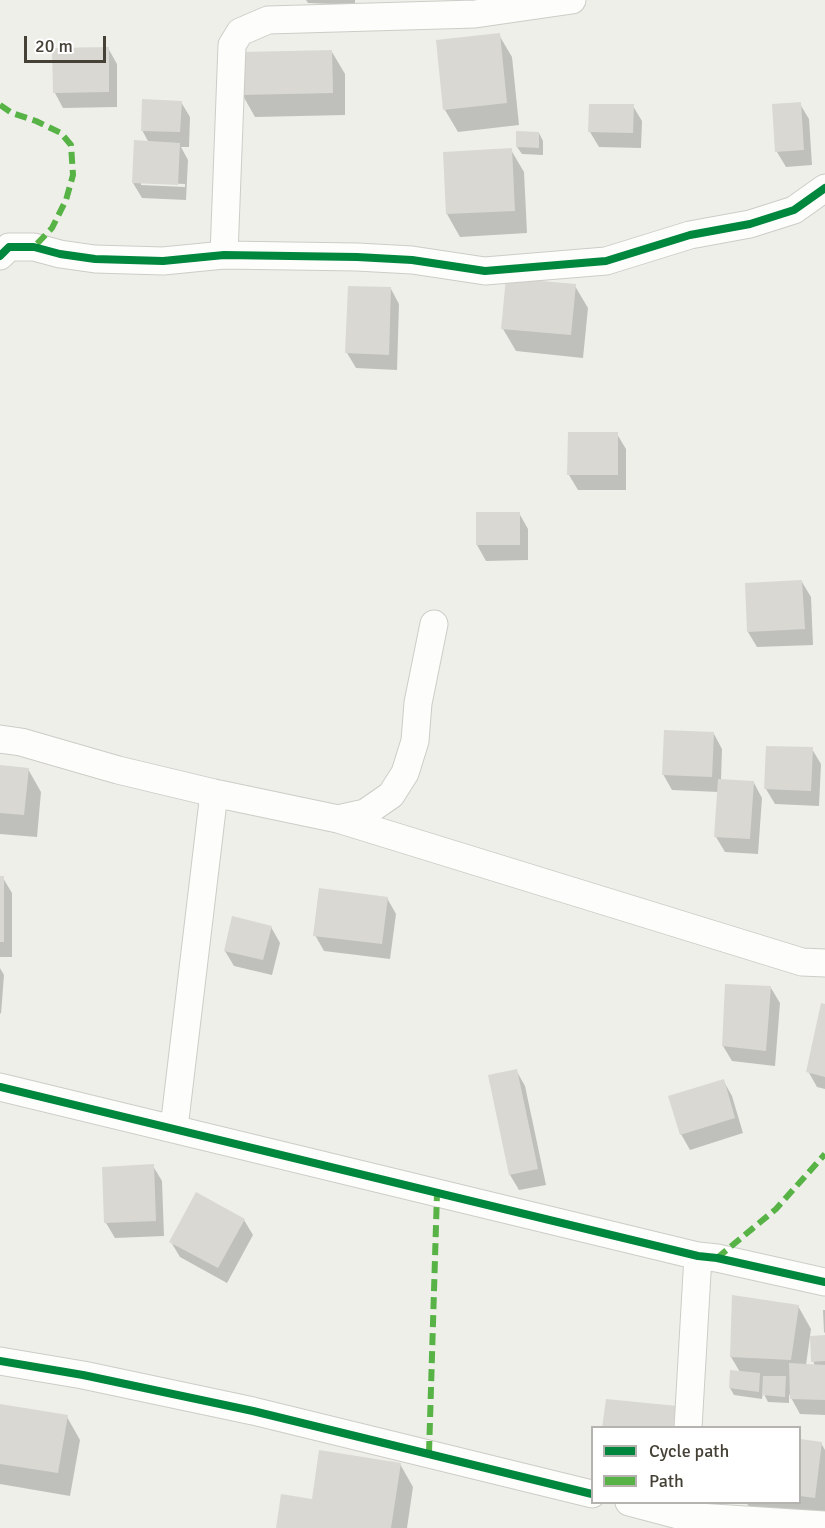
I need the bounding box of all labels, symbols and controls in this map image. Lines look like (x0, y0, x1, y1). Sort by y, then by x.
scale bar (27, 24, 110, 62)
text: 20 m (35, 35, 73, 57)
legend (591, 1426, 801, 1504)
text: Cycle path (649, 1440, 729, 1462)
text: Path (649, 1470, 684, 1492)

